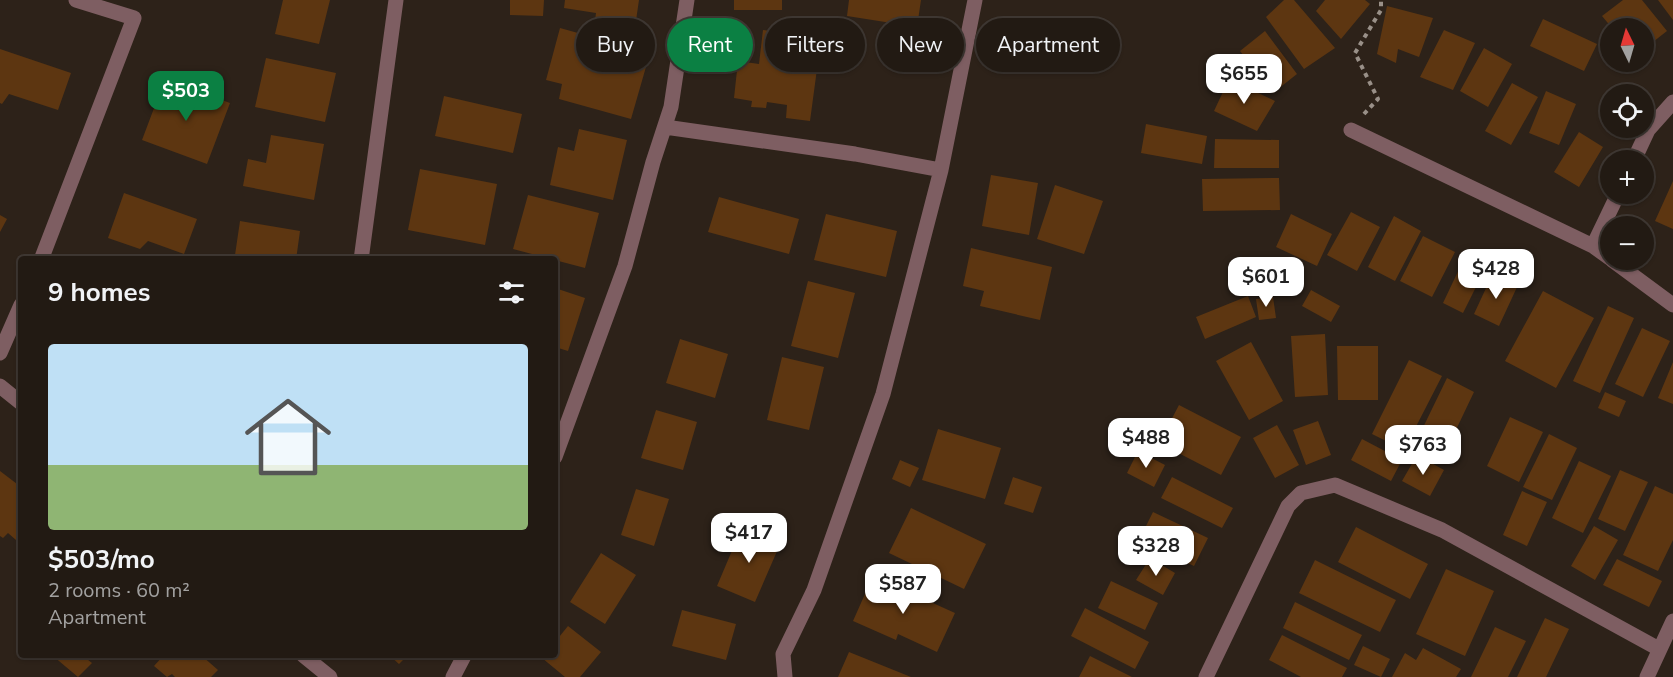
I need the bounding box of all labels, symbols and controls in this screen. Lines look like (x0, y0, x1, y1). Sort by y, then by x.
chip: Buy (576, 18, 655, 72)
chip: Rent (667, 18, 753, 72)
chip: Filters (765, 18, 865, 72)
chip: New (877, 18, 964, 72)
chip: Apartment (976, 18, 1120, 72)
north arrow (1600, 18, 1654, 72)
map controls (1600, 18, 1654, 270)
pin: $655 (1208, 54, 1280, 105)
text: $655 (1220, 60, 1268, 87)
pin: $503 (150, 71, 222, 122)
text: $503 (162, 77, 210, 104)
button: locate (1600, 84, 1654, 138)
button: + (1600, 150, 1654, 204)
button: − (1600, 216, 1654, 270)
pin: $428 (1460, 249, 1532, 300)
text: $428 (1472, 255, 1520, 282)
pin: $601 (1230, 257, 1302, 308)
text: $601 (1242, 263, 1290, 290)
text: 9 homes (48, 275, 150, 310)
icon: filters (495, 276, 528, 309)
icon: home (234, 383, 342, 491)
pin: $488 (1110, 418, 1182, 469)
text: $488 (1122, 424, 1170, 451)
pin: $763 (1387, 425, 1459, 476)
text: $763 (1399, 431, 1447, 458)
pin: $417 (713, 513, 785, 564)
text: $417 (725, 519, 773, 546)
pin: $328 (1120, 526, 1192, 577)
text: $328 (1132, 532, 1180, 559)
text: $503/mo (48, 542, 155, 577)
pin: $587 (867, 564, 939, 615)
text: $587 (879, 570, 927, 597)
text: 2 rooms · 60 m² (48, 577, 190, 604)
text: Apartment (48, 604, 146, 631)

